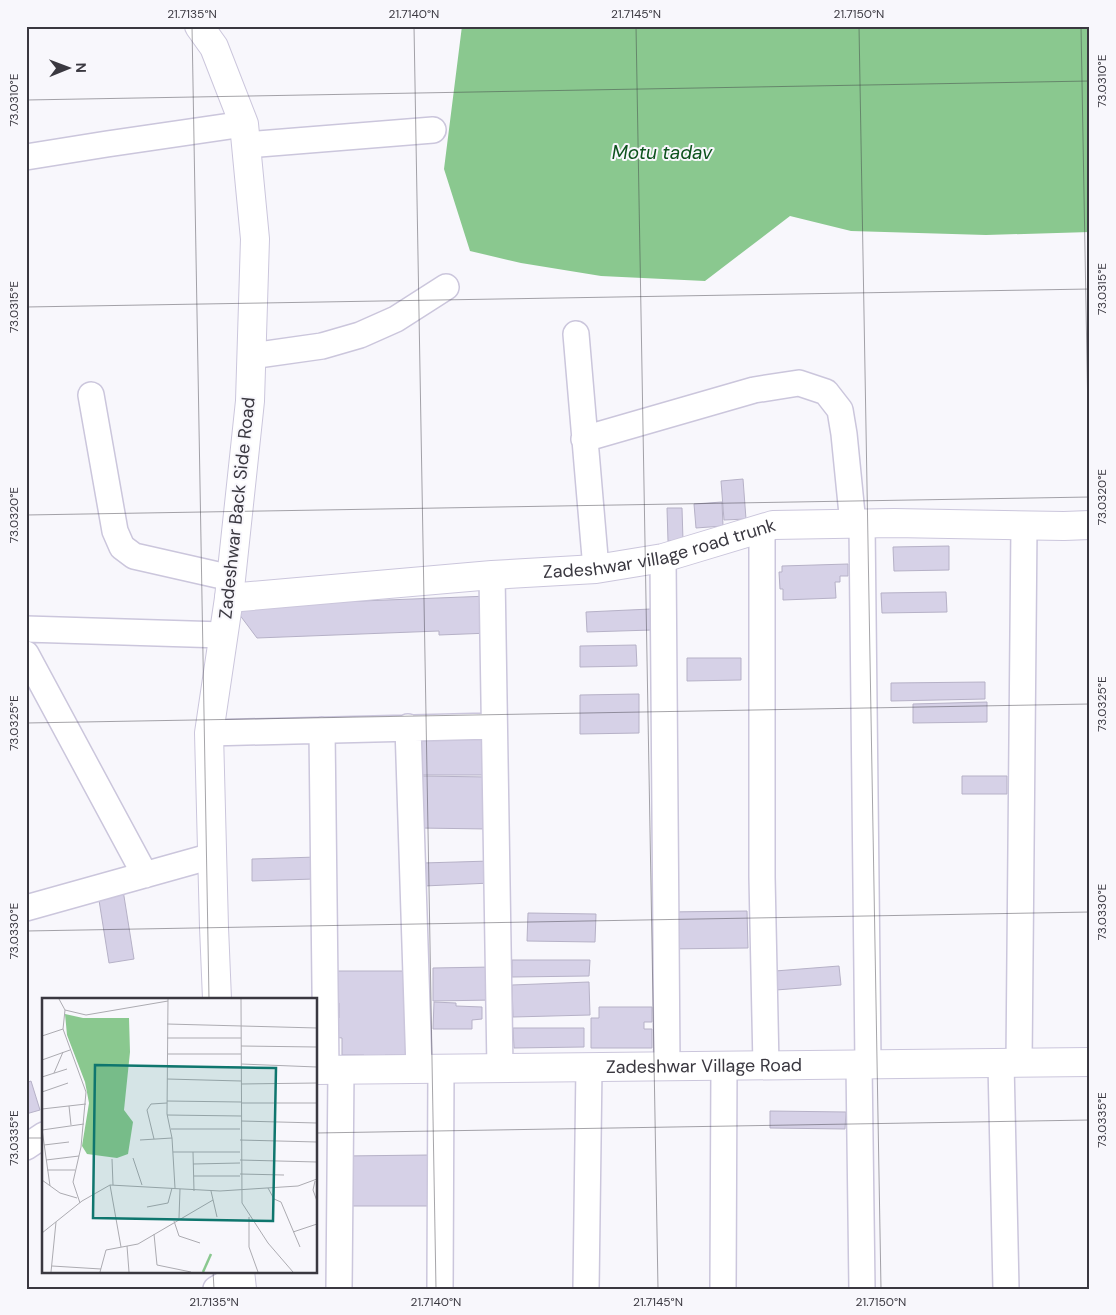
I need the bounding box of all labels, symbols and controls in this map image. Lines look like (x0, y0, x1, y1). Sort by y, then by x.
text: 21.7135°N (167, 6, 217, 22)
text: 21.7140°N (389, 6, 439, 22)
text: 21.7145°N (611, 6, 661, 22)
text: 21.7150°N (834, 6, 884, 22)
north arrow (42, 42, 92, 92)
text: 73.0310°E (1094, 54, 1110, 108)
text: N (72, 63, 90, 73)
text: 73.0310°E (6, 73, 22, 127)
water label: Motu tadav (612, 140, 713, 165)
text: 73.0315°E (1094, 263, 1110, 315)
text: 73.0315°E (6, 281, 22, 333)
street label: Zadeshwar Back Side Road (213, 396, 261, 620)
text: 73.0320°E (1094, 469, 1110, 525)
text: 73.0320°E (6, 487, 22, 543)
street label: Zadeshwar village road trunk (542, 513, 778, 584)
text: 73.0325°E (1094, 676, 1110, 732)
text: 73.0325°E (6, 695, 22, 751)
text: 73.0330°E (1094, 883, 1110, 940)
text: 73.0330°E (6, 902, 22, 959)
inset map (42, 998, 318, 1272)
street label: Zadeshwar Village Road (606, 1053, 802, 1079)
text: 73.0335°E (1094, 1092, 1110, 1148)
text: 73.0335°E (6, 1110, 22, 1166)
text: 21.7135°N (189, 1294, 239, 1310)
text: 21.7140°N (411, 1294, 461, 1310)
text: 21.7145°N (633, 1294, 683, 1310)
text: 21.7150°N (856, 1294, 906, 1310)

